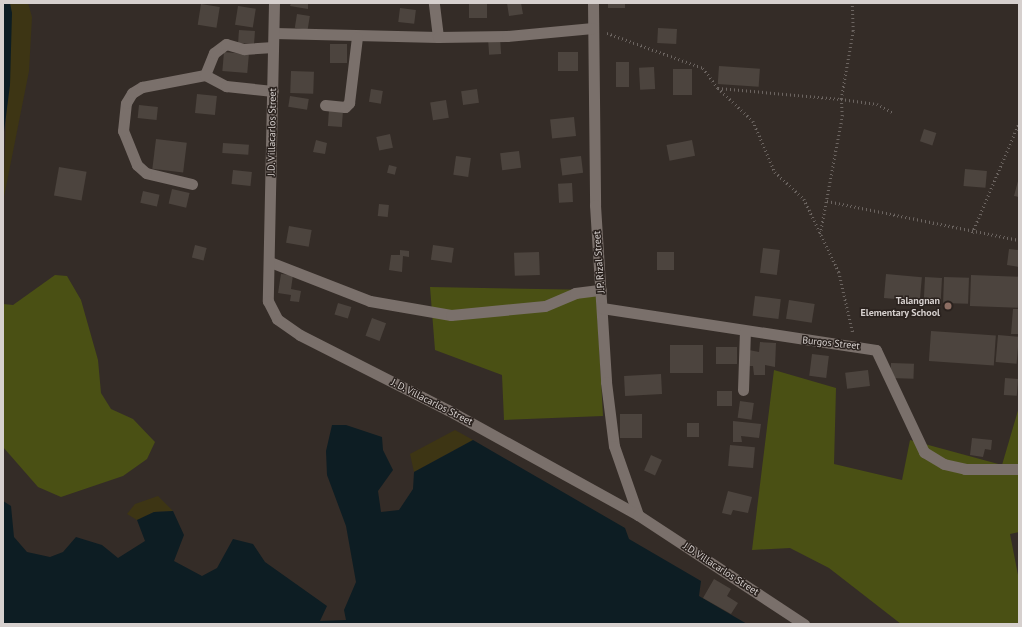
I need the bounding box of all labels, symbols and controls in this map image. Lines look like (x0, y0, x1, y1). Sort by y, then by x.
street label: J.D. Villacarlos Street (265, 87, 279, 177)
street label: J.P. Rizal Street (591, 230, 607, 294)
place label: Talangnan Elementary School (860, 294, 940, 318)
marker: Talangnan Elementary School (943, 301, 953, 311)
street label: Burgos Street (802, 334, 860, 352)
street label: J. D. Villacarlos Street (389, 376, 475, 428)
street label: J.D. Villacarlos Street (680, 540, 762, 598)

